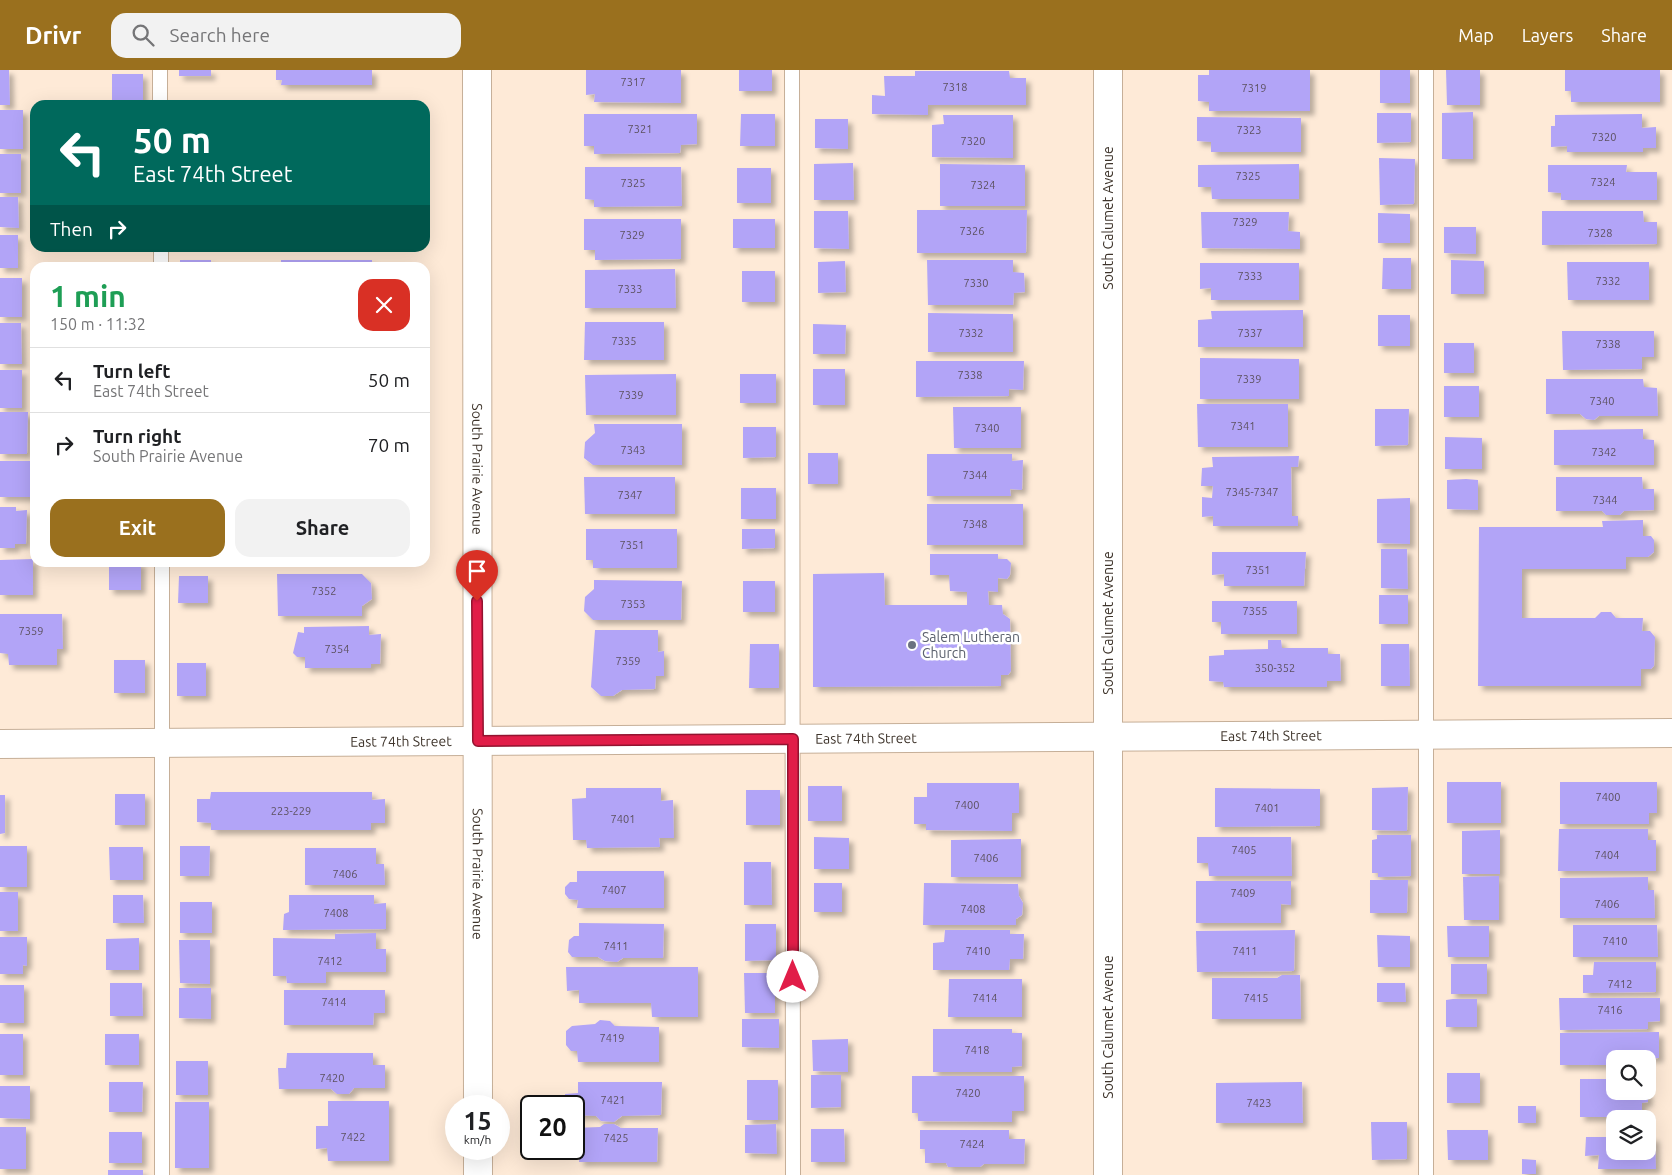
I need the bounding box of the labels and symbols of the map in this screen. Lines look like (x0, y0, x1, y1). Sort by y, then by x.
house number: 7317 (621, 76, 645, 88)
house number: 7318 (943, 81, 967, 93)
house number: 7319 (1242, 82, 1266, 94)
house number: 7321 (628, 123, 652, 135)
house number: 7323 (1237, 124, 1261, 136)
house number: 7320 (1592, 131, 1616, 143)
house number: 7320 (961, 135, 985, 147)
street label: South Calumet Avenue (1100, 146, 1116, 290)
house number: 7325 (1236, 170, 1260, 182)
house number: 7324 (1591, 176, 1615, 188)
house number: 7325 (621, 177, 645, 189)
house number: 7324 (971, 179, 995, 191)
house number: 7329 (1233, 216, 1257, 228)
house number: 7326 (960, 225, 984, 237)
house number: 7328 (1588, 227, 1612, 239)
house number: 7329 (620, 229, 644, 241)
house number: 7333 (1238, 270, 1262, 282)
house number: 7332 (1596, 275, 1620, 287)
house number: 7330 (964, 277, 988, 289)
house number: 7333 (618, 283, 642, 295)
house number: 7332 (959, 327, 983, 339)
house number: 7337 (1238, 327, 1262, 339)
house number: 7335 (612, 335, 636, 347)
house number: 7338 (1596, 338, 1620, 350)
house number: 7338 (958, 369, 982, 381)
house number: 7339 (1237, 373, 1261, 385)
house number: 7339 (619, 389, 643, 401)
house number: 7340 (1590, 395, 1614, 407)
street label: South Prairie Avenue (469, 403, 485, 535)
house number: 7341 (1231, 420, 1255, 432)
house number: 7340 (975, 422, 999, 434)
house number: 7343 (621, 444, 645, 456)
house number: 7342 (1592, 446, 1616, 458)
house number: 7344 (963, 469, 987, 481)
house number: 7345-7347 (1226, 486, 1278, 498)
house number: 7347 (618, 489, 642, 501)
house number: 7344 (1593, 494, 1617, 506)
house number: 7348 (963, 518, 987, 530)
house number: 7351 (620, 539, 644, 551)
pin (456, 550, 498, 601)
street label: South Calumet Avenue (1100, 551, 1116, 695)
house number: 7351 (1246, 564, 1270, 576)
house number: 7352 (312, 585, 336, 597)
house number: 7353 (621, 598, 645, 610)
house number: 7355 (1243, 605, 1267, 617)
house number: 7359 (19, 625, 43, 637)
place label: Salem Lutheran Church (922, 629, 1020, 661)
marker: Salem Lutheran Church (906, 639, 918, 651)
house number: 7354 (325, 643, 349, 655)
house number: 7359 (616, 655, 640, 667)
house number: 350-352 (1255, 662, 1295, 674)
street label: East 74th Street (1220, 727, 1322, 744)
street label: East 74th Street (815, 730, 917, 747)
street label: East 74th Street (350, 733, 452, 750)
house number: 7400 (1596, 791, 1620, 803)
house number: 7400 (955, 799, 979, 811)
house number: 7401 (1255, 802, 1279, 814)
house number: 223-229 (271, 805, 311, 817)
street label: South Prairie Avenue (470, 808, 486, 940)
house number: 7401 (611, 813, 635, 825)
house number: 7405 (1232, 844, 1256, 856)
house number: 7404 (1595, 849, 1619, 861)
house number: 7406 (974, 852, 998, 864)
house number: 7406 (333, 868, 357, 880)
house number: 7407 (602, 884, 626, 896)
house number: 7409 (1231, 887, 1255, 899)
house number: 7406 (1595, 898, 1619, 910)
house number: 7408 (961, 903, 985, 915)
house number: 7408 (324, 907, 348, 919)
house number: 7410 (1603, 935, 1627, 947)
house number: 7411 (604, 940, 628, 952)
house number: 7410 (966, 945, 990, 957)
house number: 7411 (1233, 945, 1257, 957)
position arrow (766, 950, 818, 1002)
house number: 7412 (318, 955, 342, 967)
street label: South Calumet Avenue (1100, 955, 1116, 1099)
house number: 7412 (1608, 978, 1632, 990)
house number: 7414 (973, 992, 997, 1004)
house number: 7415 (1244, 992, 1268, 1004)
house number: 7414 (322, 996, 346, 1008)
house number: 7416 (1598, 1004, 1622, 1016)
house number: 7419 (600, 1032, 624, 1044)
house number: 7418 (965, 1044, 989, 1056)
house number: 7420 (320, 1072, 344, 1084)
house number: 7420 (956, 1087, 980, 1099)
house number: 7421 (601, 1094, 625, 1106)
speed limit sign: 20 (520, 1095, 585, 1160)
house number: 7423 (1247, 1097, 1271, 1109)
house number: 7422 (341, 1131, 365, 1143)
house number: 7425 (604, 1132, 628, 1144)
house number: 7424 (960, 1138, 984, 1150)

